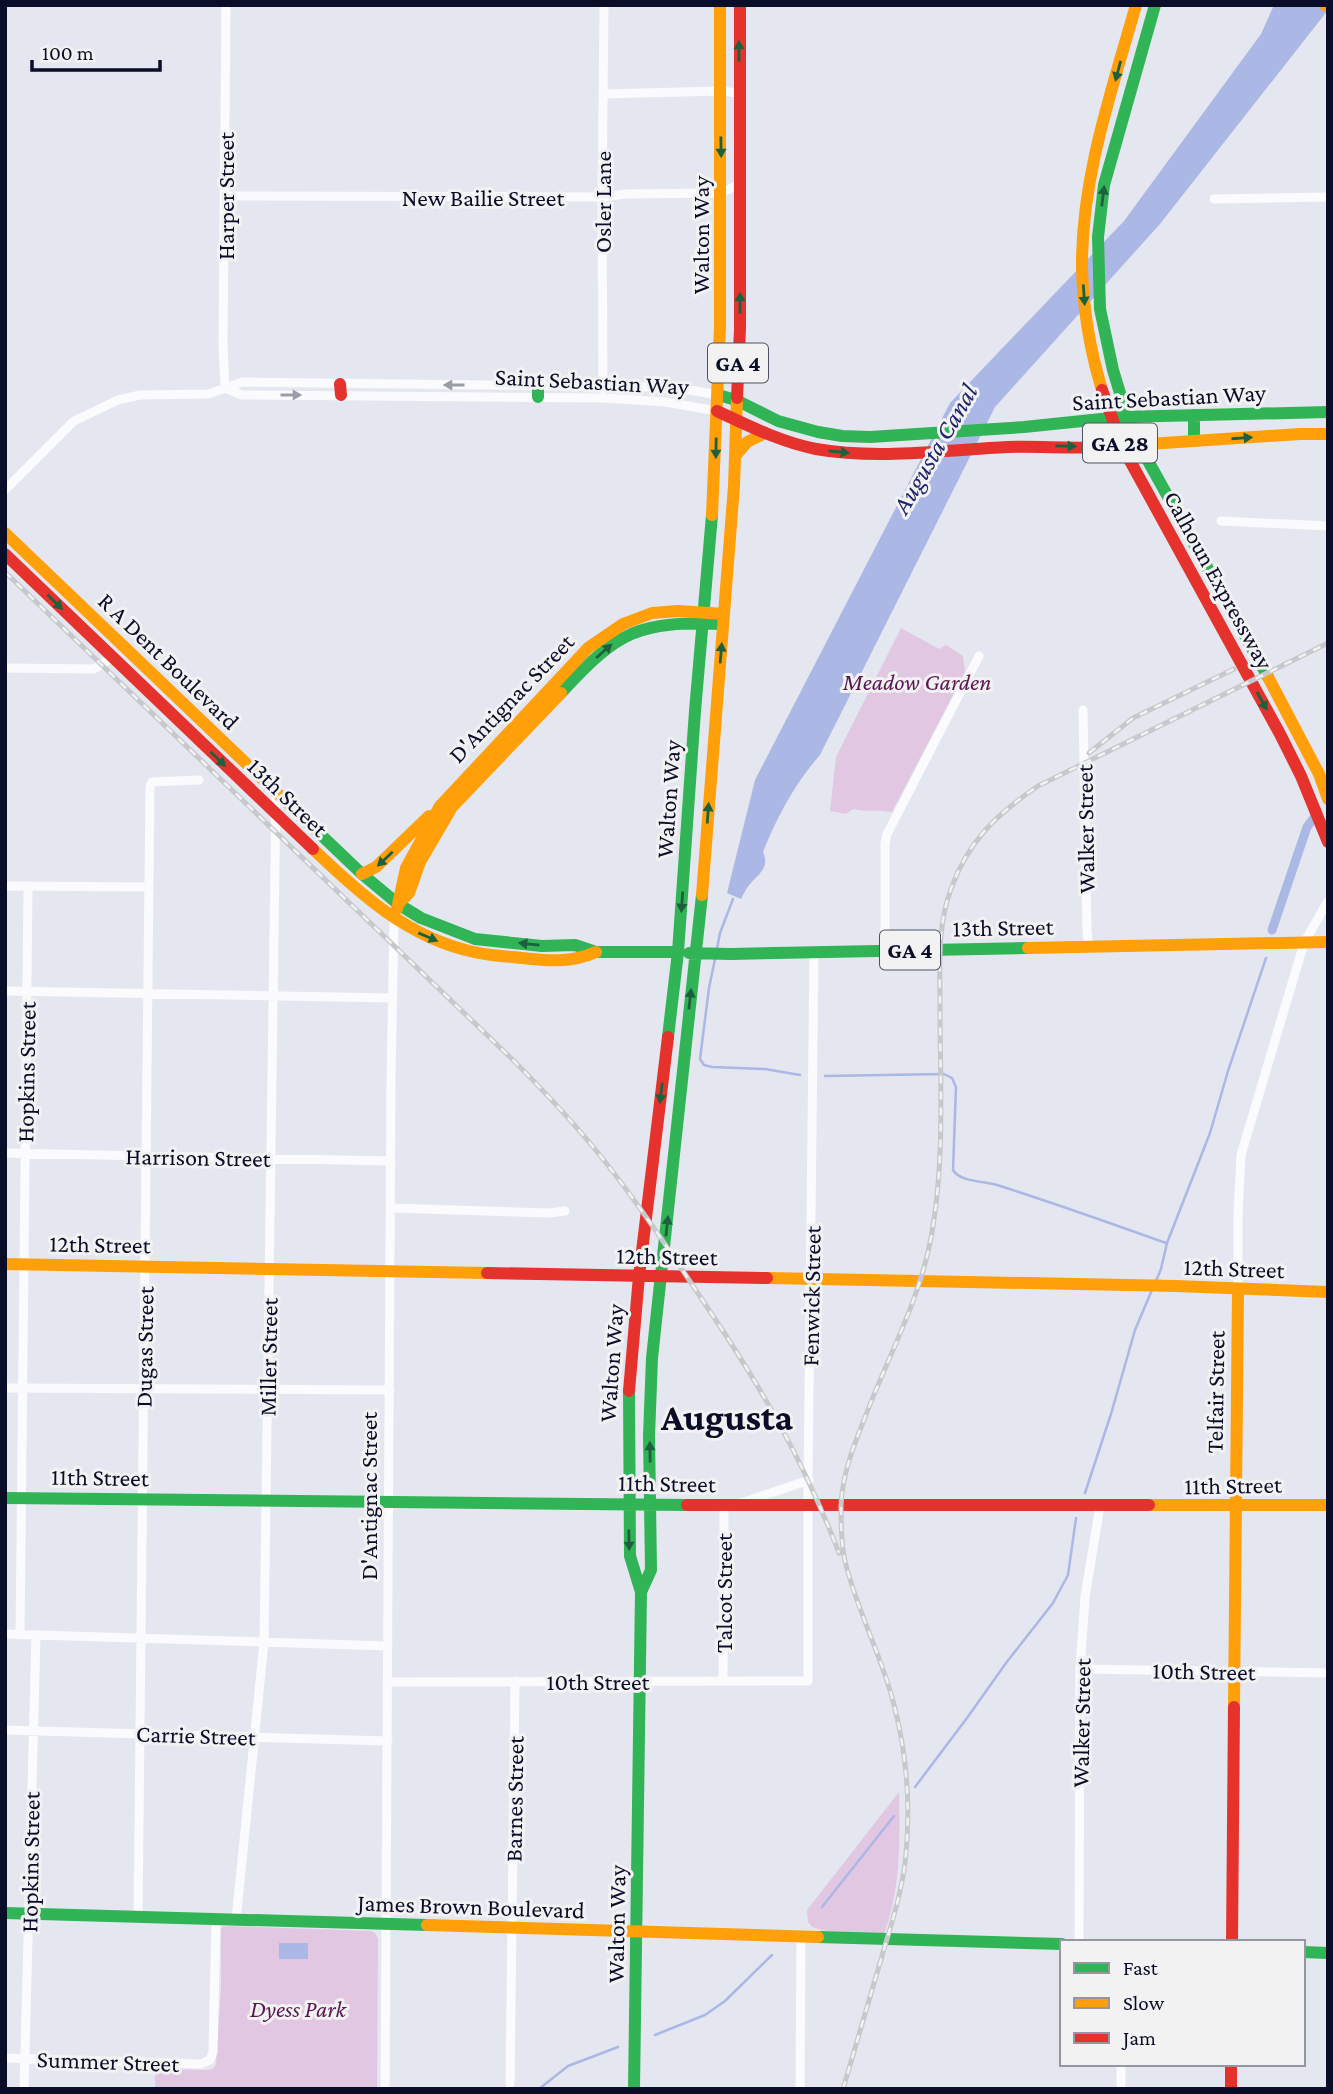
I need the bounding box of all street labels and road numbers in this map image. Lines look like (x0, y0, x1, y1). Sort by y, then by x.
street label: Harper Street (212, 131, 239, 260)
street label: Osler Lane (589, 151, 616, 253)
street label: Walton Way (687, 175, 714, 294)
street label: New Bailie Street (402, 184, 565, 211)
road number: GA 4 (708, 344, 768, 382)
street label: Saint Sebastian Way (494, 362, 691, 400)
street label: Saint Sebastian Way (1071, 378, 1268, 416)
road number: GA 28 (1083, 424, 1157, 462)
street label: Calhoun Expressway (1159, 486, 1280, 675)
street label: R A Dent Boulevard (93, 587, 245, 735)
street label: D'Antignac Street (443, 627, 580, 768)
street label: Walton Way (650, 738, 686, 859)
street label: 13th Street (242, 752, 334, 842)
street label: Walker Street (1070, 763, 1100, 894)
street label: 13th Street (952, 913, 1055, 941)
road number: GA 4 (880, 931, 940, 970)
street label: Hopkins Street (11, 1000, 41, 1143)
street label: Harrison Street (125, 1142, 272, 1172)
street label: Fenwick Street (796, 1224, 826, 1367)
street label: 12th Street (49, 1230, 152, 1258)
street label: 12th Street (616, 1242, 719, 1270)
street label: 12th Street (1183, 1253, 1286, 1283)
street label: Dugas Street (129, 1285, 159, 1408)
street label: Miller Street (253, 1296, 283, 1417)
street label: Walton Way (593, 1302, 629, 1423)
street label: Telfair Street (1200, 1329, 1230, 1454)
street label: D'Antignac Street (355, 1411, 382, 1580)
street label: 11th Street (51, 1463, 150, 1491)
street label: 11th Street (618, 1469, 717, 1497)
street label: 11th Street (1184, 1471, 1283, 1499)
street label: Talcot Street (710, 1532, 737, 1653)
street label: Walker Street (1066, 1657, 1096, 1788)
street label: 10th Street (1152, 1657, 1257, 1685)
street label: 10th Street (546, 1668, 651, 1695)
street label: Carrie Street (136, 1719, 257, 1751)
street label: Barnes Street (499, 1735, 529, 1862)
street label: Hopkins Street (15, 1790, 45, 1933)
street label: Walton Way (601, 1864, 631, 1983)
street label: James Brown Boulevard (355, 1888, 585, 1923)
street label: Summer Street (36, 2045, 181, 2077)

